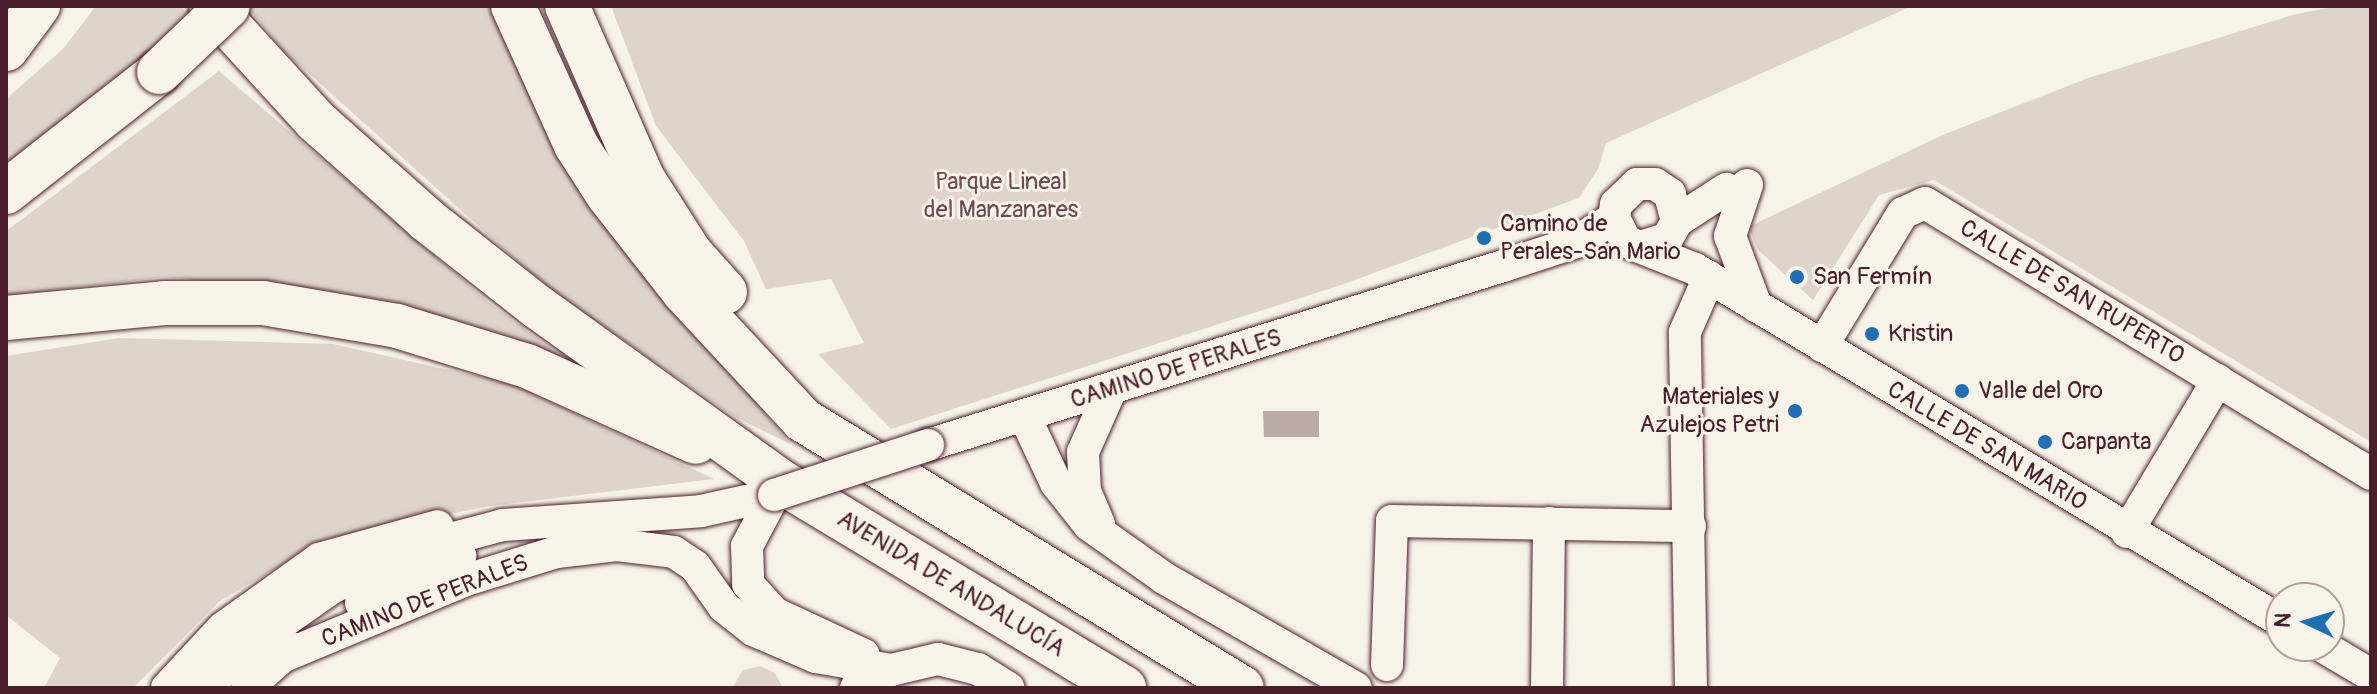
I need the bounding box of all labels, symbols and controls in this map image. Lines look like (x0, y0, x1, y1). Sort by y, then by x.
park label: Parque Lineal del Manzanares (924, 168, 1078, 224)
place label: Camino de Perales-San Mario (1500, 210, 1681, 266)
street label: CALLE DE SAN RUPERTO (1955, 214, 2189, 370)
marker: Camino de Perales-San Mario (1475, 229, 1493, 247)
place label: San Fermín (1813, 263, 1932, 291)
marker: San Fermín (1788, 268, 1806, 286)
place label: Kristin (1888, 320, 1953, 348)
street label: CAMINO DE PERALES (1067, 323, 1285, 415)
marker: Kristin (1863, 325, 1881, 343)
street label: CALLE DE SAN MARIO (1882, 375, 2092, 517)
place label: Valle del Oro (1978, 377, 2103, 405)
marker: Valle del Oro (1953, 382, 1971, 400)
place label: Materiales y Azulejos Petri (1640, 383, 1779, 439)
marker: Materiales y Azulejos Petri (1786, 402, 1804, 420)
place label: Carpanta (2061, 428, 2151, 456)
marker: Carpanta (2036, 433, 2054, 451)
street label: AVENIDA DE ANDALUCÍA (832, 505, 1070, 663)
street label: CAMINO DE PERALES (318, 548, 532, 654)
north arrow (2265, 582, 2345, 662)
text: N (2269, 612, 2298, 629)

